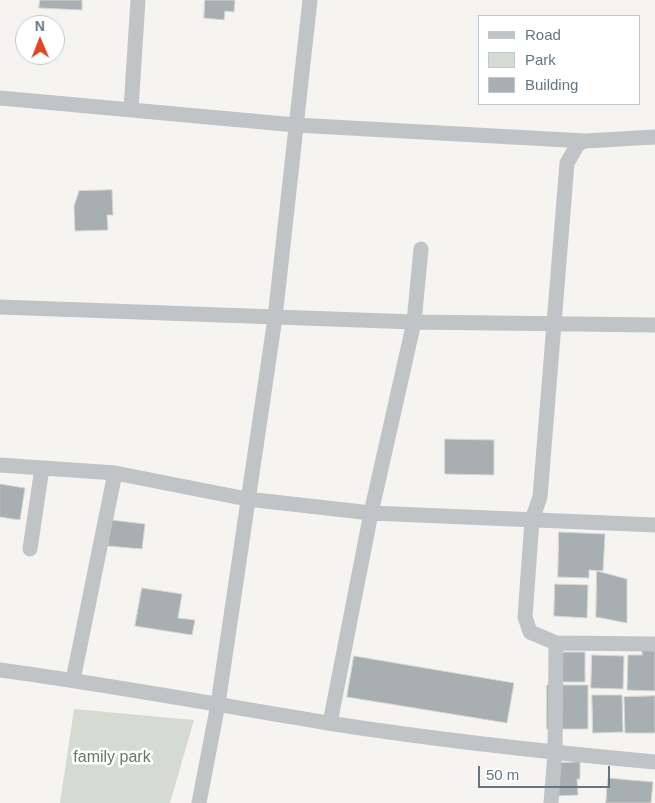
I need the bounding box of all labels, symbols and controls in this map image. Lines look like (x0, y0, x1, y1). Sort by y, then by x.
north arrow (15, 15, 65, 65)
legend (478, 15, 640, 105)
text: N (35, 18, 45, 34)
text: Road (525, 26, 561, 43)
text: Park (525, 51, 556, 68)
text: Building (525, 76, 578, 93)
park label: family park (73, 748, 151, 768)
scale bar (480, 756, 612, 788)
text: 50 m (486, 766, 519, 783)

